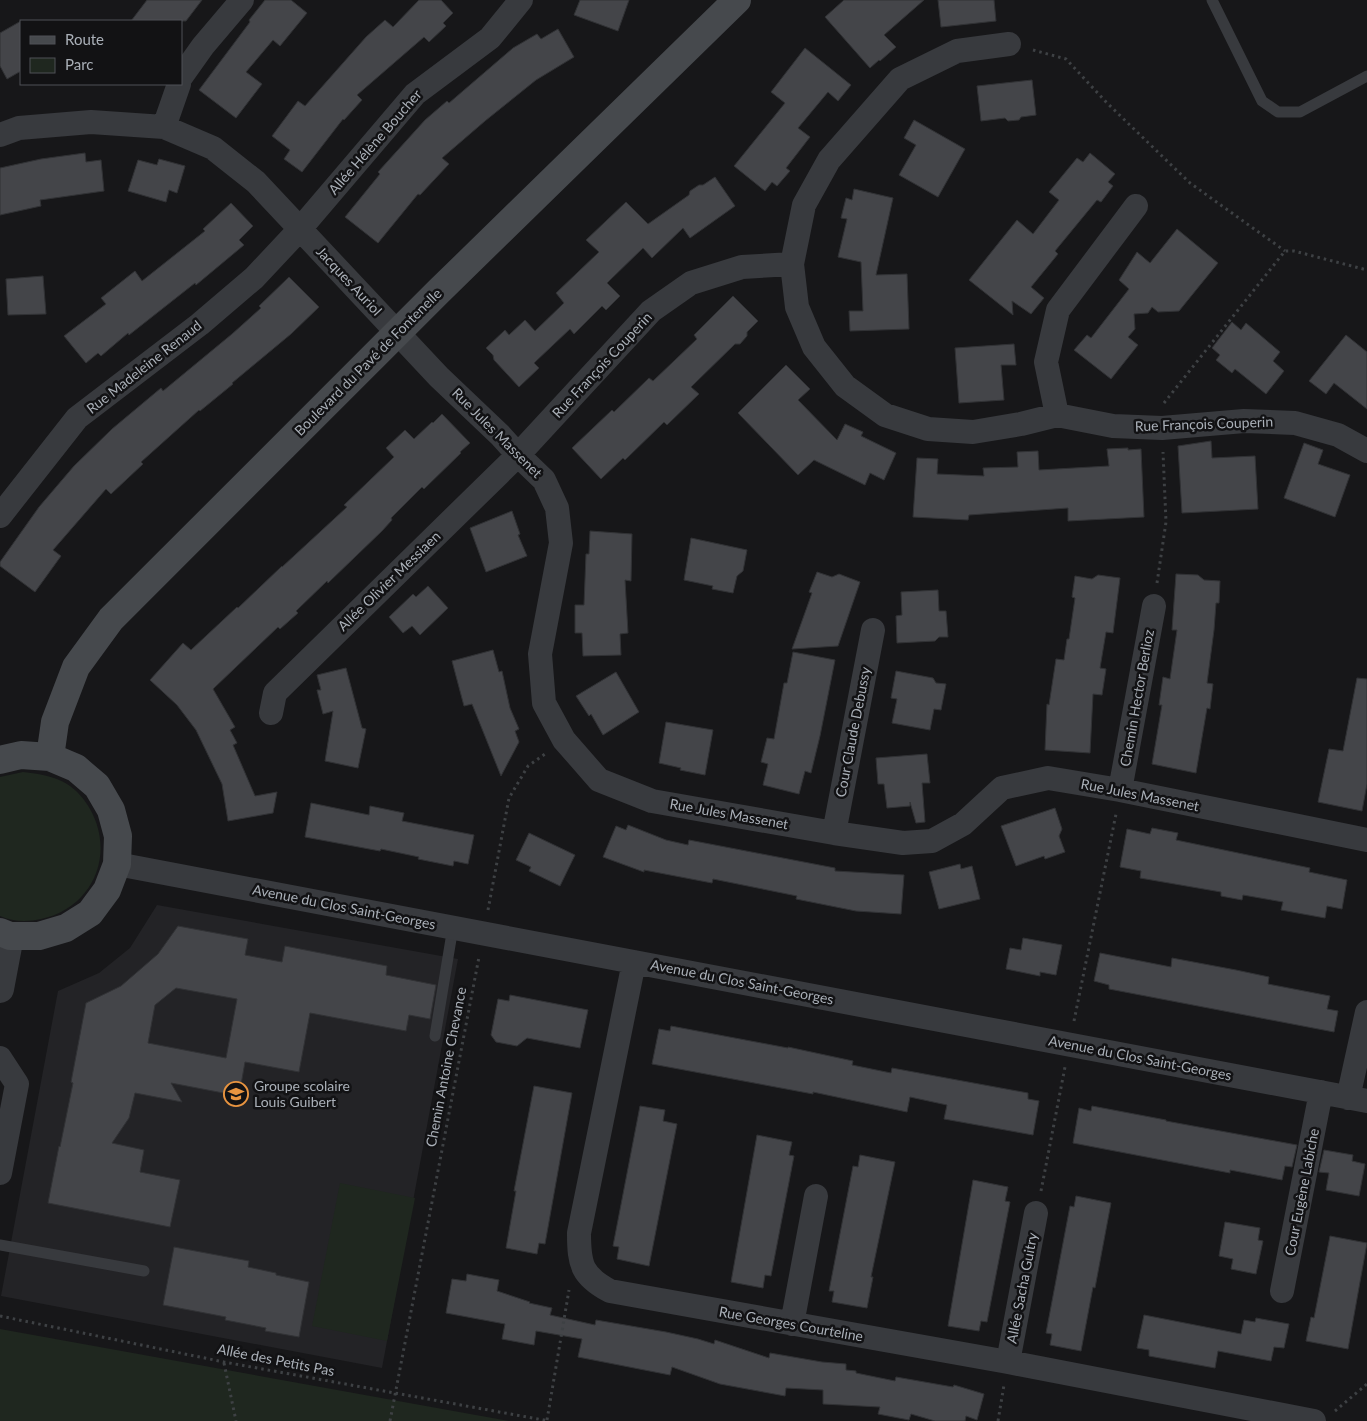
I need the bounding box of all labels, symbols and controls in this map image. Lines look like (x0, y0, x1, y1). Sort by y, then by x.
legend (20, 20, 182, 85)
text: Route (65, 30, 104, 48)
text: Parc (65, 55, 94, 73)
street label: Allée Hélène Boucher (324, 86, 425, 198)
street label: Jacques Auriol (313, 243, 386, 319)
street label: Boulevard du Pavé de Fontenelle (291, 285, 445, 439)
street label: Rue François Couperin (548, 308, 655, 421)
street label: Rue Madeleine Renaud (83, 316, 205, 417)
street label: Rue Jules Massenet (449, 384, 546, 481)
street label: Rue François Couperin (1135, 413, 1273, 434)
street label: Allée Olivier Messiaen (334, 527, 444, 634)
street label: Chemin Hector Berlioz (1116, 628, 1157, 768)
street label: Cour Claude Debussy (832, 665, 874, 799)
street label: Rue Jules Massenet (1079, 775, 1201, 814)
street label: Rue Jules Massenet (668, 795, 790, 832)
street label: Avenue du Clos Saint-Georges (251, 880, 437, 933)
street label: Avenue du Clos Saint-Georges (649, 955, 835, 1008)
street label: Chemin Antoine Chevance (422, 985, 469, 1148)
street label: Avenue du Clos Saint-Georges (1047, 1031, 1233, 1084)
place label: Groupe scolaire Louis Guibert (254, 1077, 350, 1110)
school or university icon: Groupe scolaire Louis Guibert (223, 1081, 249, 1107)
street label: Cour Eugène Labiche (1281, 1127, 1322, 1257)
street label: Allée Sacha Guitry (1002, 1230, 1041, 1345)
street label: Rue Georges Courteline (718, 1302, 865, 1345)
street label: Allée des Petits Pas (216, 1340, 336, 1379)

